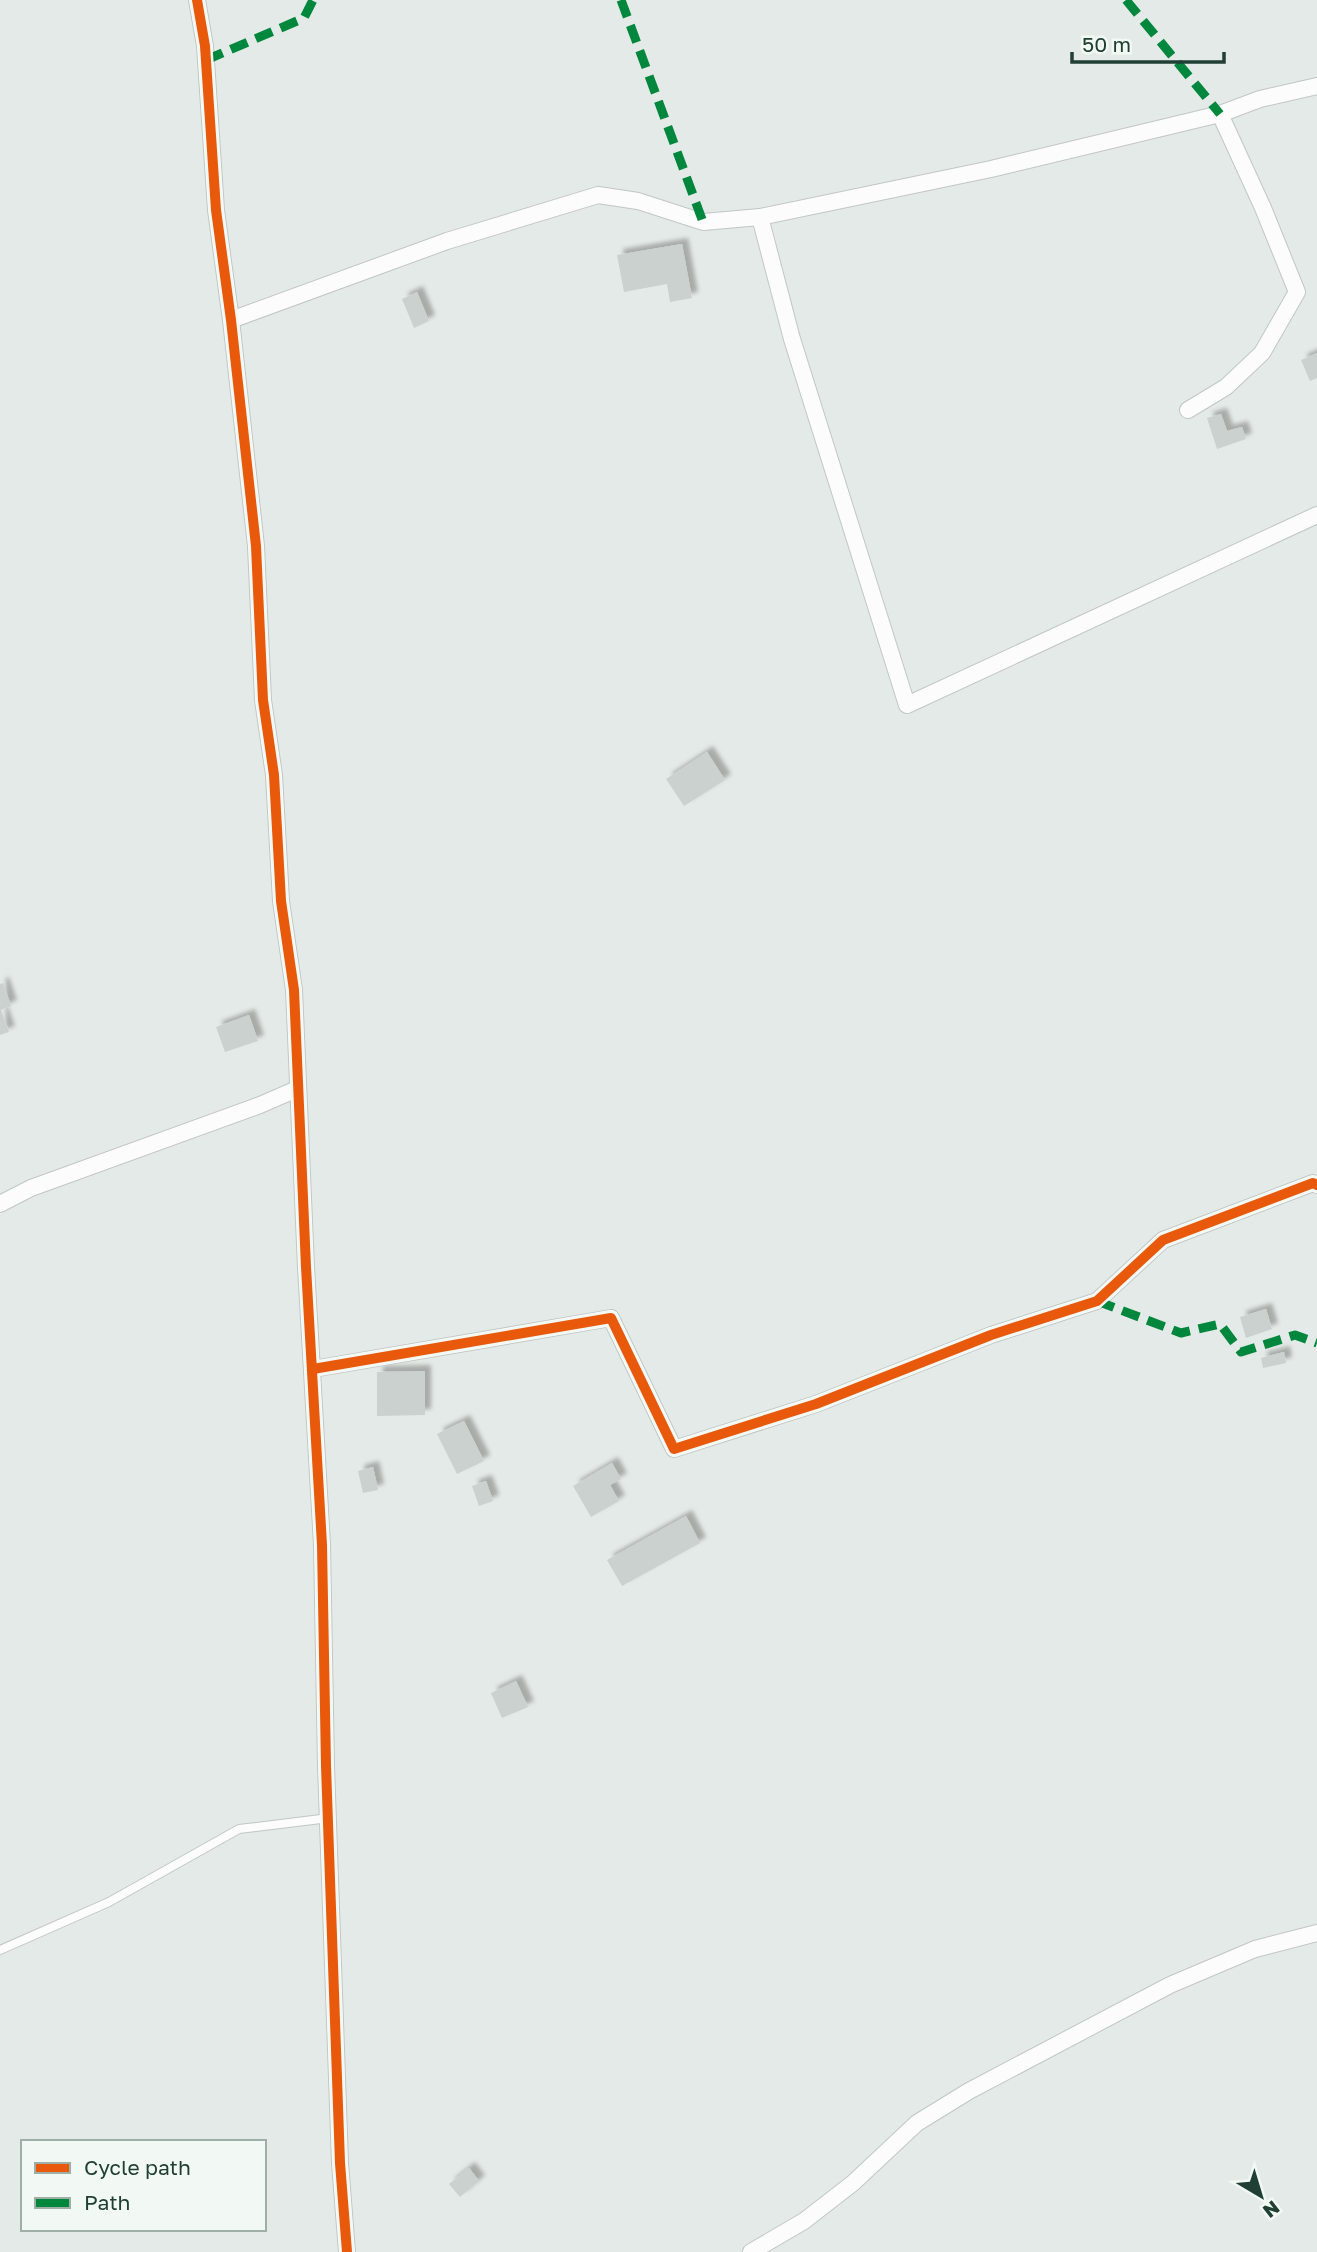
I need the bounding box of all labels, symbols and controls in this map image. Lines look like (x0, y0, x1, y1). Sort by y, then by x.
scale bar (1072, 21, 1224, 65)
text: 50 m (1082, 31, 1131, 57)
legend (21, 2140, 266, 2231)
text: Cycle path (84, 2154, 191, 2180)
north arrow (1226, 2161, 1296, 2231)
text: Path (84, 2189, 131, 2215)
text: N (1259, 2196, 1285, 2223)

